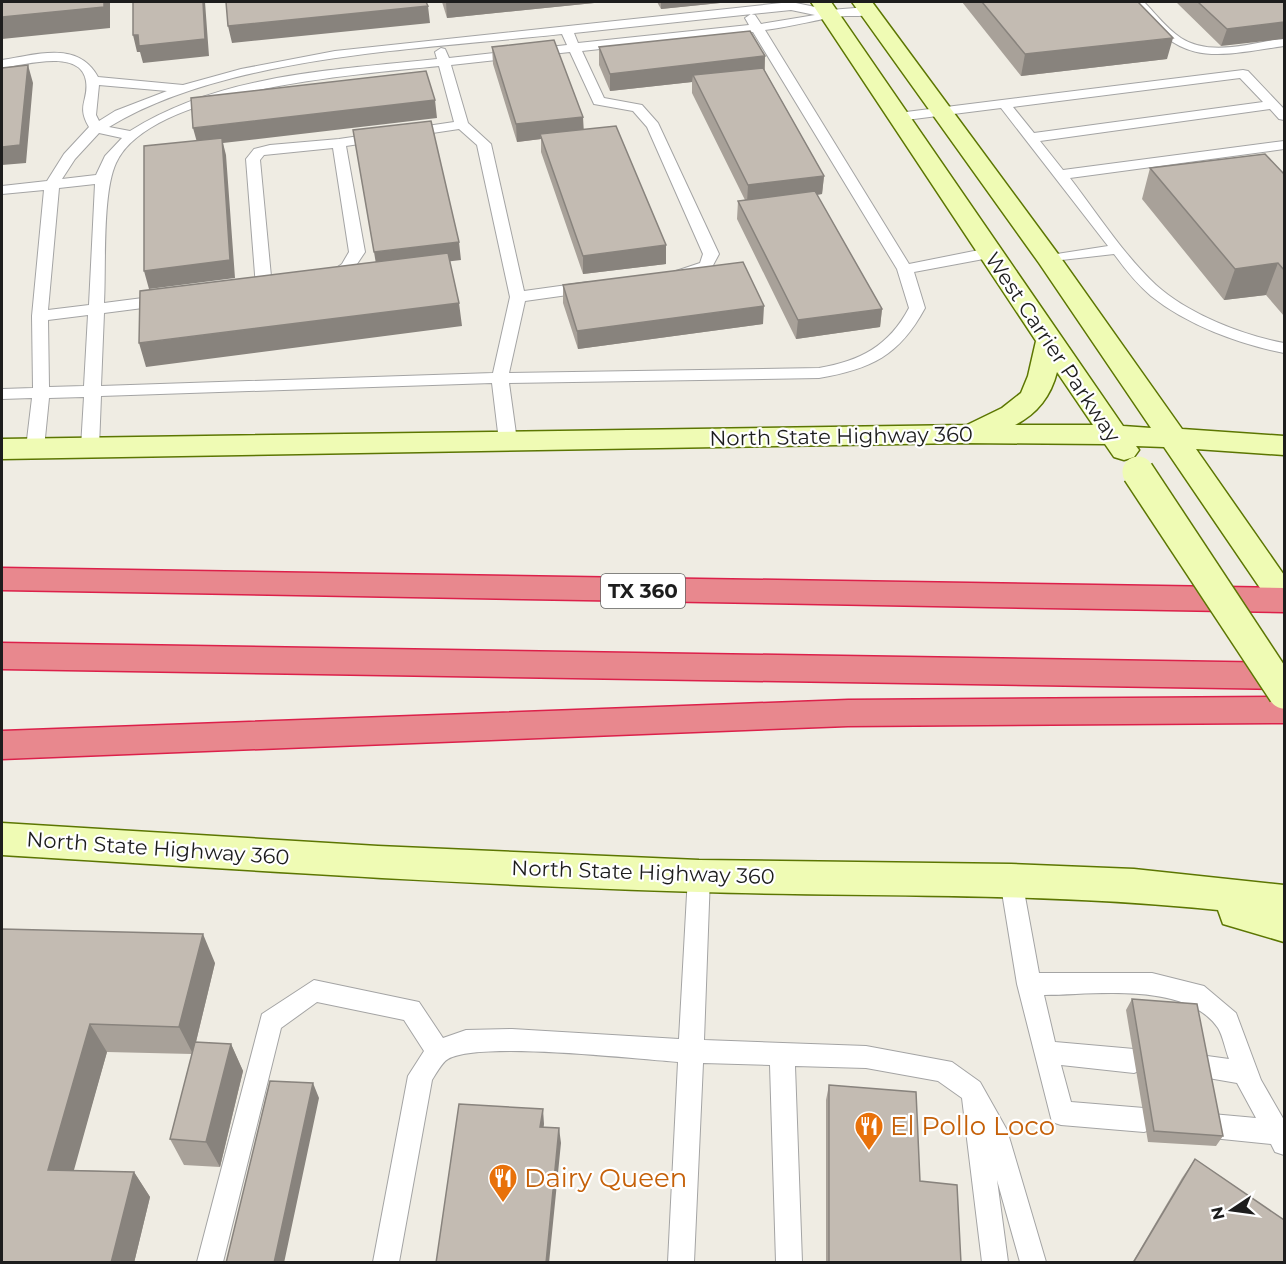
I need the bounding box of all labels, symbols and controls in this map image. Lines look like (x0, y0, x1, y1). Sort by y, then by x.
street label: West Carrier Parkway (980, 247, 1126, 447)
street label: North State Highway 360 (709, 421, 973, 451)
road number: TX 360 (601, 574, 685, 608)
street label: North State Highway 360 (26, 826, 290, 870)
street label: North State Highway 360 (511, 855, 775, 889)
restaurant icon: El Pollo Loco (853, 1110, 885, 1152)
place label: El Pollo Loco (890, 1110, 1055, 1142)
restaurant icon: Dairy Queen (487, 1162, 519, 1204)
place label: Dairy Queen (524, 1162, 687, 1194)
north arrow (1202, 1180, 1262, 1240)
text: N (1207, 1205, 1229, 1222)

